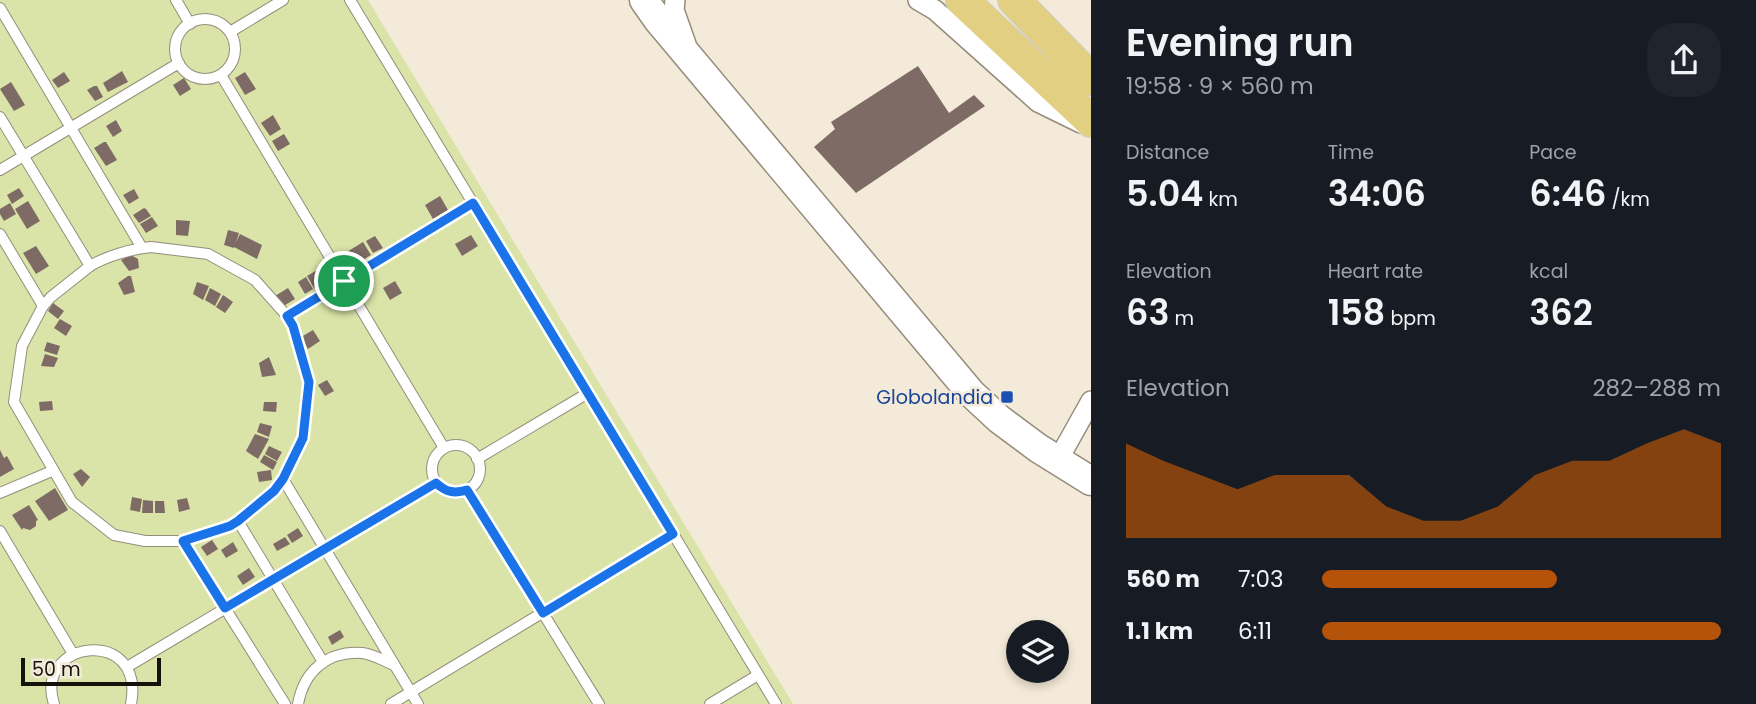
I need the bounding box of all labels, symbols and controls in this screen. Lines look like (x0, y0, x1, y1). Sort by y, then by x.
text: Evening run (1126, 16, 1354, 69)
button: share (1647, 23, 1721, 97)
text: 19:58 · 9 × 560 m (1126, 70, 1314, 102)
text: Distance (1126, 139, 1209, 166)
text: Time (1328, 139, 1374, 166)
text: Pace (1529, 139, 1577, 166)
text: 5.04 (1126, 169, 1203, 218)
text: 34:06 (1328, 169, 1426, 218)
text: 6:46 (1529, 169, 1606, 218)
text: km (1203, 186, 1238, 213)
text: /km (1606, 186, 1650, 213)
pin (314, 251, 374, 311)
text: Elevation (1126, 258, 1212, 285)
text: Heart rate (1328, 258, 1423, 285)
text: kcal (1529, 258, 1568, 285)
icon: arrive (325, 262, 363, 300)
text: 63 (1126, 288, 1169, 337)
text: 158 (1328, 288, 1385, 337)
text: 362 (1529, 288, 1593, 337)
text: m (1169, 305, 1194, 332)
text: bpm (1385, 305, 1436, 332)
text: Elevation (1126, 372, 1230, 404)
text: 282–288 m (1592, 372, 1721, 404)
place label: Globolandia (876, 384, 993, 411)
marker: Globolandia (999, 389, 1015, 405)
text: 560 m (1126, 563, 1200, 595)
text: 7:03 (1238, 563, 1283, 595)
text: 1.1 km (1126, 615, 1193, 647)
text: 6:11 (1238, 615, 1272, 647)
map controls (1006, 620, 1069, 683)
button: layers (1006, 620, 1069, 683)
scale bar (21, 655, 161, 687)
text: 50 m (32, 656, 81, 683)

